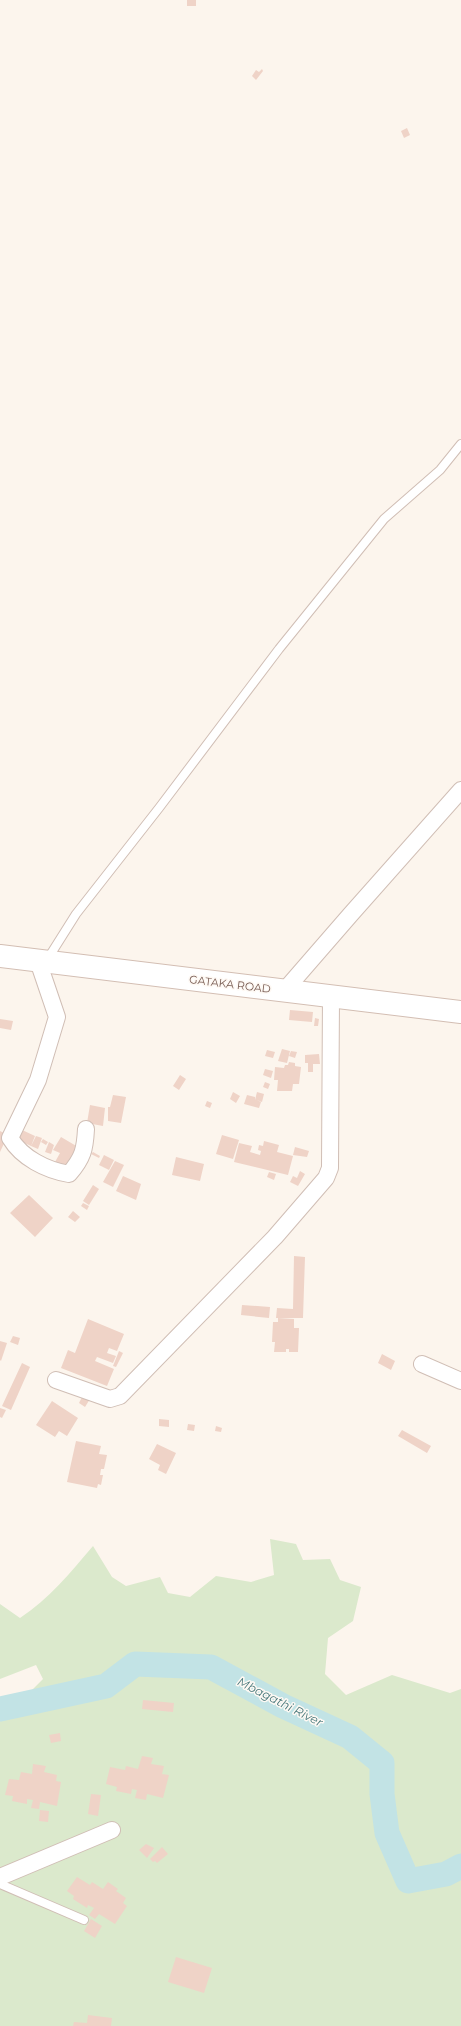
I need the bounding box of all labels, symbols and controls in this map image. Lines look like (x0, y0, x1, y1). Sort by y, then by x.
street label: GATAKA ROAD (188, 972, 272, 996)
water label: Mbagathi River (235, 1674, 326, 1730)

